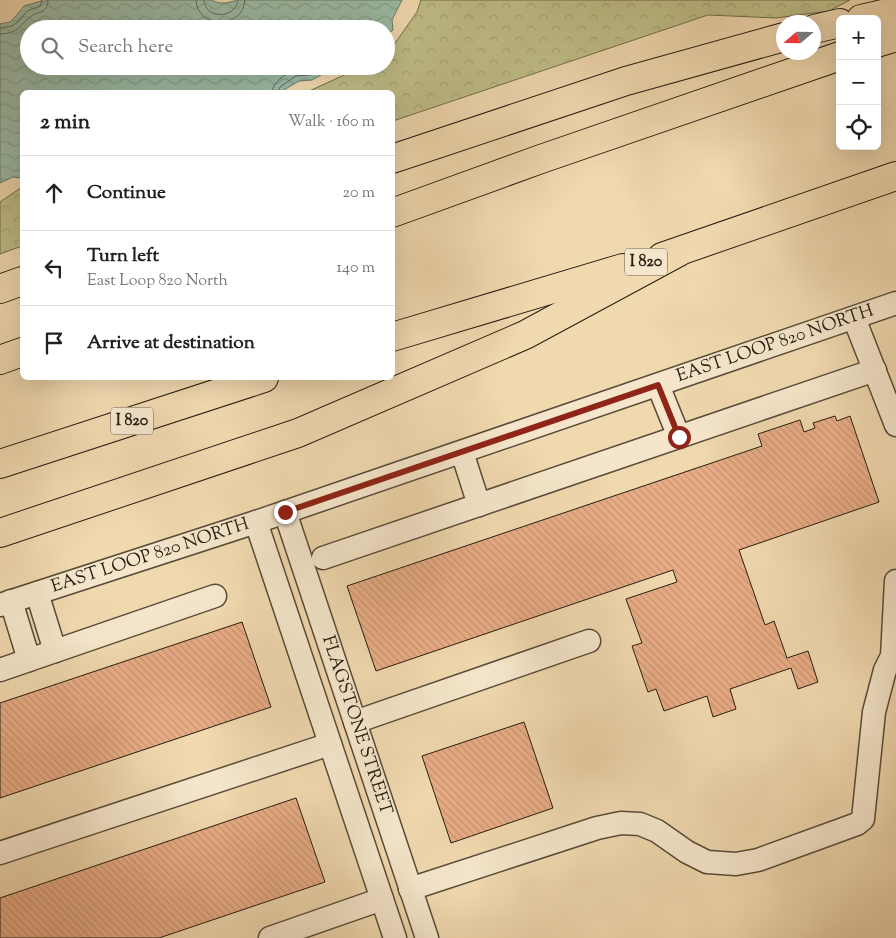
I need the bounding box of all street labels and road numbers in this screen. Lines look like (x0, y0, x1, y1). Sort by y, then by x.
road number: I 820 (625, 248, 667, 276)
street label: EAST LOOP 820 NORTH (673, 299, 877, 390)
road number: I 820 (111, 408, 153, 434)
street label: EAST LOOP 820 NORTH (48, 512, 253, 601)
street label: FLAGSTONE STREET (314, 632, 398, 819)

